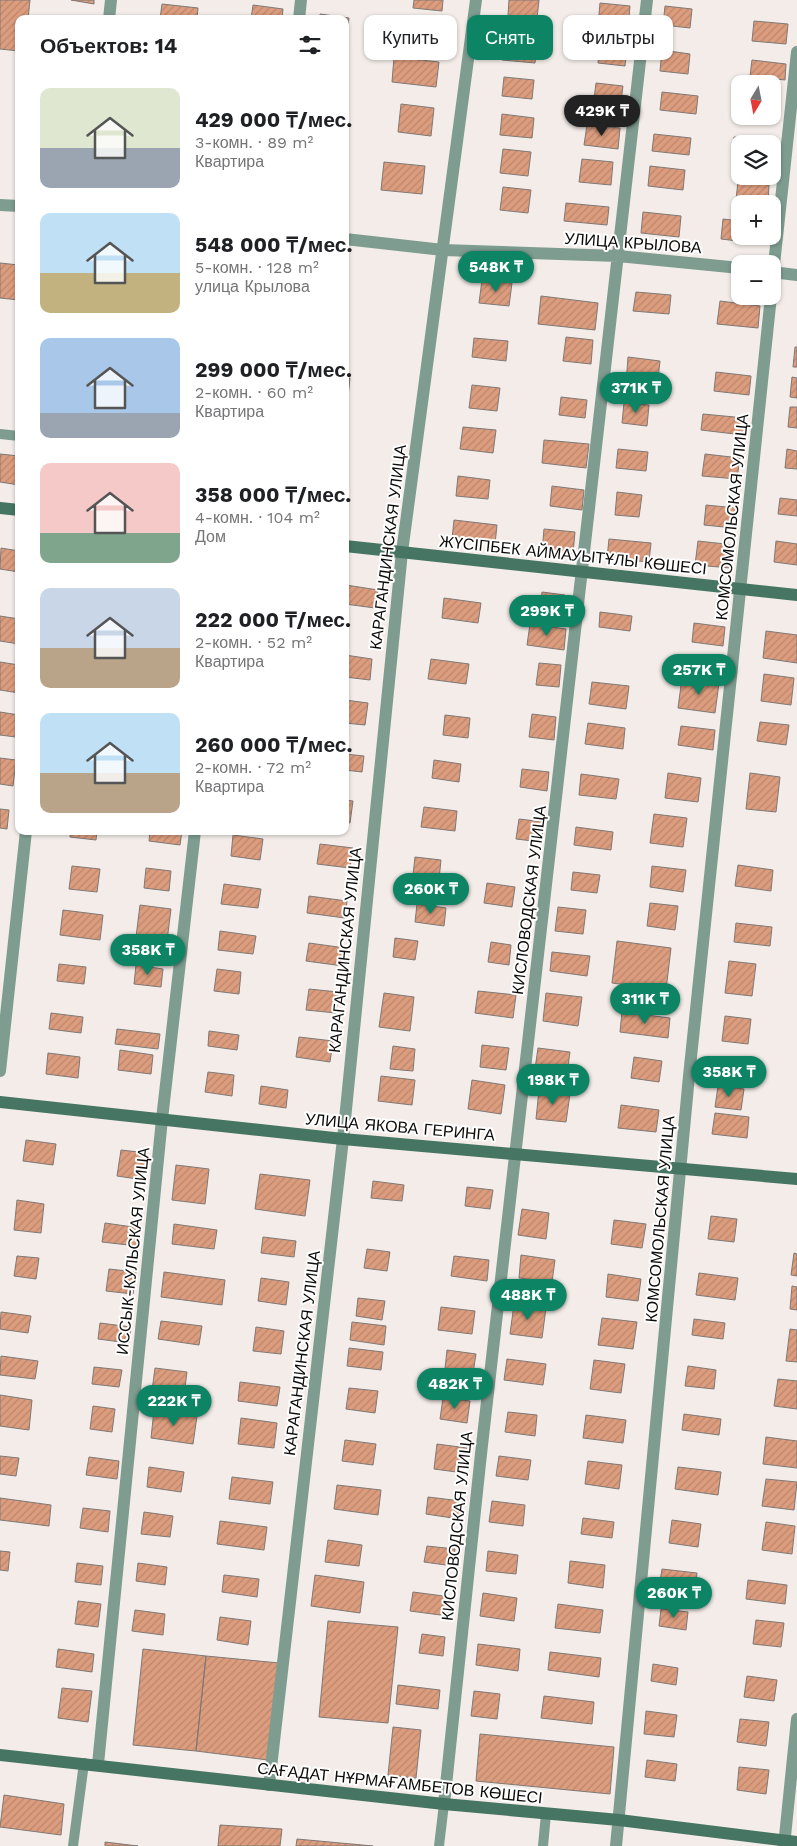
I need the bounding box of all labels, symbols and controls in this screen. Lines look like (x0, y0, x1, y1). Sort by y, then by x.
chip: Купить (364, 15, 457, 60)
chip: Снять (467, 15, 553, 60)
chip: Фильтры (563, 15, 673, 60)
icon: filters (296, 31, 324, 59)
text: Объектов: 14 (40, 33, 177, 58)
north arrow (731, 75, 781, 125)
map controls (731, 75, 781, 305)
pin: 429K ₸ (561, 94, 643, 137)
text: 429K ₸ (575, 101, 629, 120)
text: 429 000 ₸/мес. (195, 107, 352, 132)
icon: home (80, 108, 140, 168)
text: 3-комн. · 89 m² (195, 133, 313, 152)
button: layers (731, 135, 781, 185)
text: Квартира (195, 152, 264, 171)
button: + (731, 195, 781, 245)
street label: УЛИЦА КРЫЛОВА (564, 229, 703, 257)
text: 548 000 ₸/мес. (195, 232, 353, 257)
icon: home (80, 233, 140, 293)
pin: 548K ₸ (455, 250, 537, 293)
button: − (731, 255, 781, 305)
text: 548K ₸ (469, 257, 523, 276)
text: 5-комн. · 128 m² (195, 258, 319, 277)
text: улица Крылова (195, 277, 310, 296)
text: 299 000 ₸/мес. (195, 357, 352, 382)
icon: home (80, 358, 140, 418)
pin: 371K ₸ (595, 372, 677, 414)
text: 371K ₸ (611, 378, 661, 397)
text: 2-комн. · 60 m² (195, 383, 313, 402)
text: Квартира (195, 402, 264, 421)
street label: КОМСОМОЛЬСКАЯ УЛИЦА (712, 413, 752, 621)
street label: КАРАГАНДИНСКАЯ УЛИЦА (366, 443, 410, 651)
text: 358 000 ₸/мес. (195, 482, 351, 507)
icon: home (80, 483, 140, 543)
text: 4-комн. · 104 m² (195, 508, 320, 527)
text: Дом (195, 527, 226, 546)
street label: ЖҮСІПБЕК АЙМАУЫТҰЛЫ КӨШЕСІ (438, 532, 708, 578)
pin: 299K ₸ (506, 594, 588, 637)
text: 299K ₸ (520, 601, 574, 620)
text: 222 000 ₸/мес. (195, 607, 351, 632)
icon: home (80, 608, 140, 668)
text: 2-комн. · 52 m² (195, 633, 312, 652)
text: Квартира (195, 652, 264, 671)
pin: 257K ₸ (658, 654, 740, 696)
text: 257K ₸ (673, 660, 725, 679)
text: 260 000 ₸/мес. (195, 732, 353, 757)
icon: home (80, 733, 140, 793)
text: 2-комн. · 72 m² (195, 758, 311, 777)
text: Квартира (195, 777, 264, 796)
street label: КИСЛОВОДСКАЯ УЛИЦА (508, 804, 550, 996)
street label: КАРАГАНДИНСКАЯ УЛИЦА (325, 846, 365, 1054)
pin: 260K ₸ (390, 872, 472, 915)
text: 260K ₸ (404, 879, 458, 898)
pin: 358K ₸ (107, 934, 189, 976)
text: 358K ₸ (121, 940, 175, 959)
pin: 311K ₸ (604, 982, 686, 1025)
text: 311K ₸ (621, 989, 669, 1008)
pin: 358K ₸ (688, 1056, 770, 1098)
text: 358K ₸ (702, 1062, 756, 1081)
pin: 198K ₸ (512, 1064, 594, 1106)
text: 198K ₸ (527, 1070, 579, 1089)
street label: УЛИЦА ЯКОВА ГЕРИНГА (304, 1109, 496, 1145)
street label: КОМСОМОЛЬСКАЯ УЛИЦА (641, 1114, 679, 1323)
street label: ИССЫК-КУЛЬСКАЯ УЛИЦА (113, 1146, 153, 1356)
street label: КАРАГАНДИНСКАЯ УЛИЦА (280, 1249, 324, 1457)
pin: 488K ₸ (487, 1278, 569, 1321)
text: 488K ₸ (501, 1285, 555, 1304)
pin: 482K ₸ (414, 1368, 496, 1410)
text: 482K ₸ (428, 1374, 482, 1393)
pin: 222K ₸ (133, 1384, 215, 1427)
text: 222K ₸ (148, 1391, 200, 1410)
street label: КИСЛОВОДСКАЯ УЛИЦА (438, 1430, 476, 1622)
pin: 260K ₸ (633, 1576, 715, 1619)
text: 260K ₸ (647, 1583, 701, 1602)
street label: САҒАДАТ НҰРМАҒАМБЕТОВ КӨШЕСІ (256, 1759, 544, 1807)

